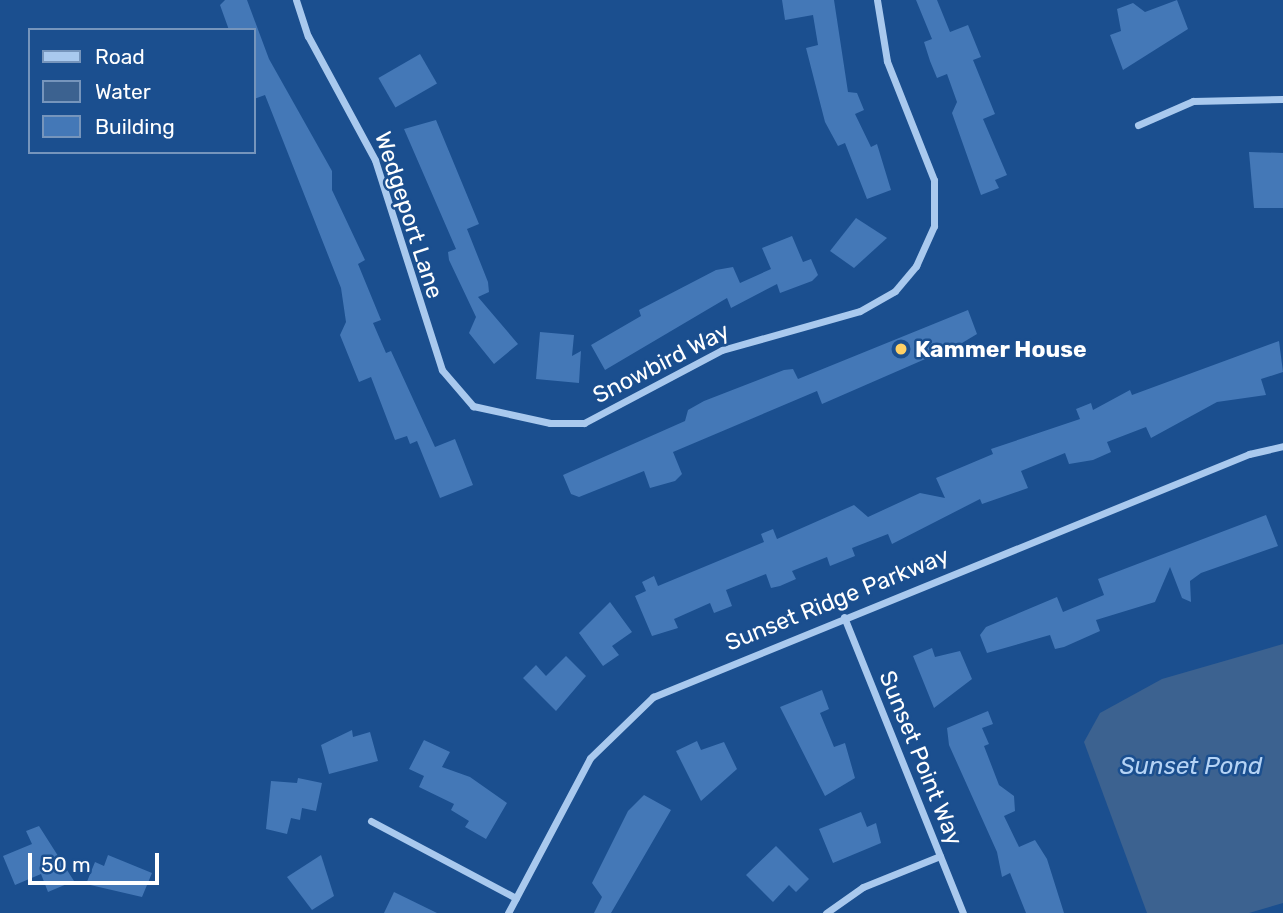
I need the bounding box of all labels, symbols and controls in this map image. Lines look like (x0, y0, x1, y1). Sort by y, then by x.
legend (28, 28, 256, 154)
text: Road (95, 44, 145, 69)
text: Water (95, 79, 151, 104)
text: Building (95, 114, 175, 139)
street label: Wedgeport Lane (369, 128, 449, 302)
street label: Snowbird Way (588, 317, 734, 409)
place label: Kammer House (915, 335, 1087, 363)
marker: Kammer House (893, 341, 909, 357)
street label: Sunset Ridge Parkway (721, 541, 953, 657)
street label: Sunset Point Way (873, 667, 969, 849)
water label: Sunset Pond (1120, 753, 1262, 781)
scale bar (32, 839, 163, 883)
text: 50 m (41, 852, 91, 877)

